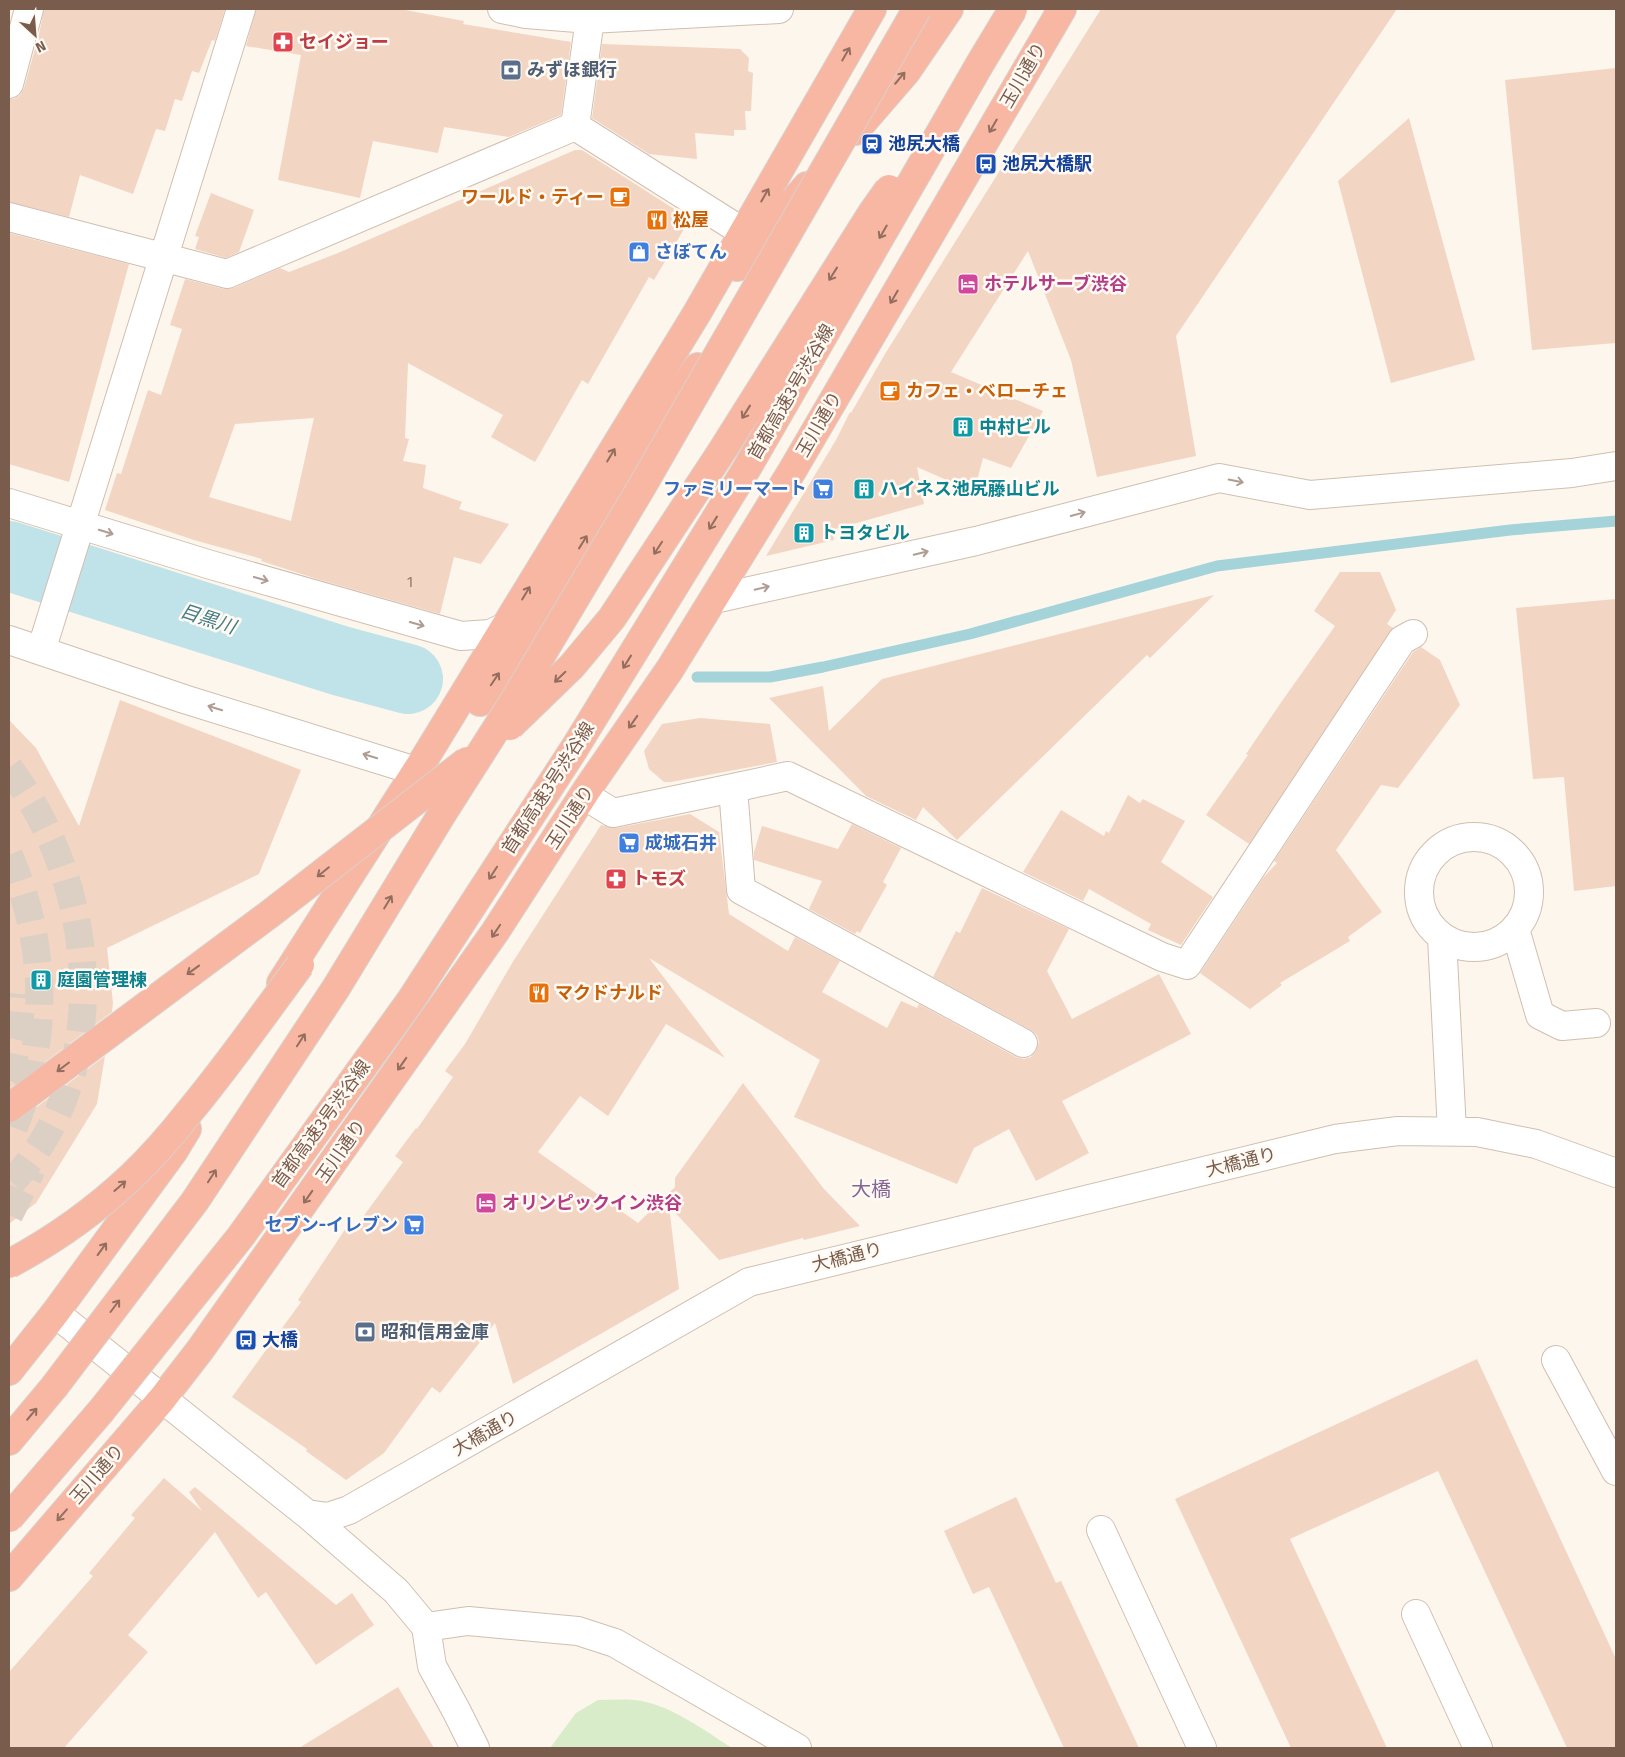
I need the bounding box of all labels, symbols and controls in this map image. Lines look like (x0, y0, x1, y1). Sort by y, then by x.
north arrow (10, 10, 60, 60)
pharmacy icon: セイジョー (271, 30, 295, 54)
place label: セイジョー (299, 31, 389, 53)
text: N (33, 37, 48, 56)
street label: 玉川通り (995, 38, 1051, 112)
one-way arrow (841, 48, 851, 62)
bank icon: みずほ銀行 (499, 58, 523, 82)
place label: みずほ銀行 (527, 59, 617, 81)
one-way arrow (895, 72, 906, 85)
one-way arrow (988, 119, 998, 134)
station icon: 池尻大橋 (860, 132, 884, 156)
place label: 池尻大橋 (888, 133, 960, 155)
bus stop icon: 池尻大橋駅 (974, 152, 998, 176)
place label: 池尻大橋駅 (1002, 153, 1092, 175)
cafe icon: ワールド・ティー (608, 185, 632, 209)
place label: ワールド・ティー (461, 186, 604, 208)
one-way arrow (760, 189, 770, 203)
restaurant icon: 松屋 (645, 208, 669, 232)
place label: 松屋 (673, 209, 709, 231)
one-way arrow (877, 224, 887, 239)
shop icon: さぼてん (627, 240, 651, 264)
place label: さぼてん (655, 241, 727, 263)
one-way arrow (828, 267, 838, 281)
hotel icon: ホテルサーブ渋谷 (956, 272, 980, 296)
place label: ホテルサーブ渋谷 (984, 273, 1127, 295)
one-way arrow (888, 290, 898, 304)
street label: 首都高速3号渋谷線 (743, 320, 839, 464)
cafe icon: カフェ・ベローチェ (878, 379, 902, 403)
place label: カフェ・ベローチェ (906, 380, 1068, 402)
street label: 玉川通り (791, 387, 847, 461)
one-way arrow (741, 404, 751, 418)
building icon: 中村ビル (951, 415, 975, 439)
place label: 中村ビル (979, 416, 1051, 438)
one-way arrow (606, 448, 616, 462)
supermarket icon: ファミリーマート (811, 477, 835, 501)
building icon: ハイネス池尻藤山ビル (852, 477, 876, 501)
one-way arrow (1228, 477, 1244, 486)
place label: ファミリーマート (663, 478, 807, 500)
place label: ハイネス池尻藤山ビル (880, 478, 1060, 500)
one-way arrow (1070, 509, 1086, 518)
one-way arrow (707, 516, 717, 530)
building icon: トヨタビル (792, 521, 816, 545)
place label: トヨタビル (820, 522, 910, 544)
one-way arrow (97, 528, 113, 538)
one-way arrow (578, 536, 588, 550)
one-way arrow (653, 541, 663, 555)
one-way arrow (912, 548, 928, 557)
house number: 1 (407, 573, 413, 591)
one-way arrow (253, 575, 269, 584)
one-way arrow (754, 583, 770, 592)
one-way arrow (521, 587, 531, 601)
water label: 目黒川 (177, 599, 241, 639)
one-way arrow (409, 619, 425, 629)
one-way arrow (622, 654, 632, 668)
one-way arrow (554, 671, 567, 683)
one-way arrow (490, 672, 500, 686)
one-way arrow (207, 703, 223, 713)
one-way arrow (628, 715, 638, 729)
street label: 首都高速3号渋谷線 (497, 718, 599, 858)
one-way arrow (362, 750, 378, 760)
street label: 玉川通り (541, 781, 599, 853)
supermarket icon: 成城石井 (617, 831, 641, 855)
place label: 成城石井 (645, 832, 717, 854)
one-way arrow (488, 865, 498, 879)
one-way arrow (317, 867, 330, 878)
pharmacy icon: トモズ (604, 867, 628, 891)
place label: トモズ (632, 868, 686, 890)
one-way arrow (383, 896, 393, 910)
one-way arrow (491, 924, 501, 938)
one-way arrow (186, 965, 200, 975)
building icon: 庭園管理棟 (29, 968, 53, 992)
place label: 庭園管理棟 (57, 969, 147, 991)
restaurant icon: マクドナルド (527, 981, 551, 1005)
place label: マクドナルド (555, 982, 663, 1004)
one-way arrow (296, 1033, 306, 1047)
street label: 首都高速3号渋谷線 (267, 1056, 375, 1192)
one-way arrow (397, 1057, 407, 1071)
one-way arrow (56, 1062, 70, 1072)
street label: 玉川通り (311, 1115, 371, 1187)
street label: 大橋通り (1203, 1143, 1279, 1181)
one-way arrow (207, 1169, 217, 1183)
district label: 大橋 (851, 1177, 891, 1201)
one-way arrow (113, 1181, 126, 1192)
one-way arrow (303, 1189, 314, 1203)
hotel icon: オリンピックイン渋谷 (474, 1191, 498, 1215)
place label: オリンピックイン渋谷 (502, 1192, 682, 1214)
supermarket icon: セブン-イレブン (402, 1213, 426, 1237)
place label: セブン-イレブン (265, 1214, 398, 1236)
street label: 大橋通り (809, 1238, 885, 1276)
one-way arrow (97, 1242, 107, 1256)
one-way arrow (110, 1300, 121, 1313)
bank icon: 昭和信用金庫 (353, 1320, 377, 1344)
place label: 昭和信用金庫 (381, 1321, 489, 1343)
bus stop icon: 大橋 (234, 1328, 258, 1352)
place label: 大橋 (262, 1329, 298, 1351)
street label: 大橋通り (448, 1405, 522, 1461)
one-way arrow (26, 1408, 37, 1421)
street label: 玉川通り (65, 1440, 129, 1508)
one-way arrow (56, 1509, 67, 1522)

